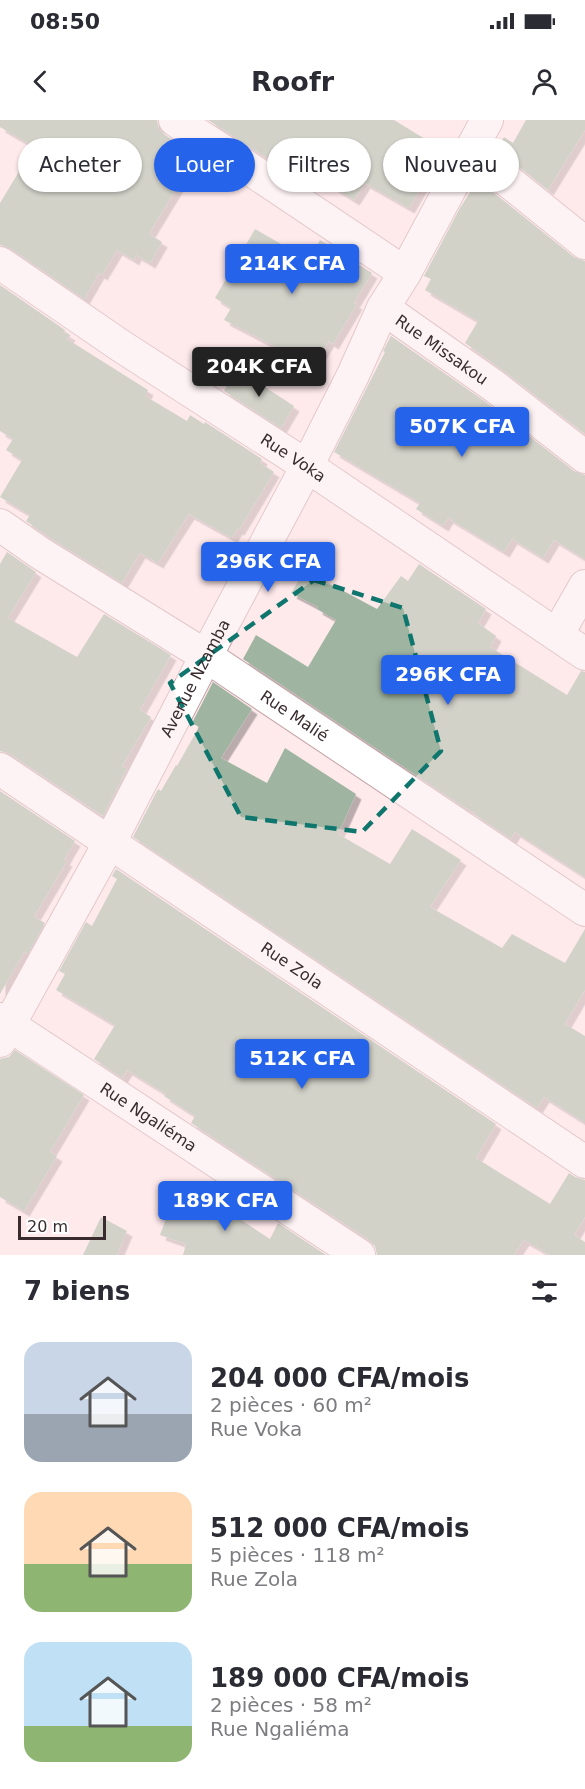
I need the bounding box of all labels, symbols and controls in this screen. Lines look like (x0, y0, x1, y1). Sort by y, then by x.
text: 08:50 (30, 9, 100, 34)
icon: back (24, 65, 57, 98)
icon: person (528, 65, 561, 98)
text: Roofr (251, 66, 334, 97)
chip: Acheter (18, 138, 142, 192)
chip: Louer (154, 138, 255, 192)
chip: Filtres (267, 138, 371, 192)
chip: Nouveau (383, 138, 519, 192)
pin: 214K CFA (230, 244, 354, 295)
text: 214K CFA (239, 251, 345, 275)
street label: Rue Missakou (392, 311, 492, 389)
pin: 204K CFA (197, 347, 321, 398)
text: 204K CFA (206, 354, 312, 378)
pin: 507K CFA (400, 407, 524, 458)
text: 507K CFA (409, 414, 515, 438)
street label: Rue Voka (257, 430, 329, 486)
pin: 296K CFA (206, 542, 330, 593)
text: 296K CFA (215, 549, 321, 573)
street label: Avenue Nzamba (157, 616, 234, 740)
pin: 296K CFA (386, 655, 510, 706)
text: 296K CFA (395, 662, 501, 686)
street label: Rue Malié (257, 686, 332, 745)
street label: Rue Zola (257, 938, 326, 993)
pin: 512K CFA (240, 1039, 364, 1090)
text: 512K CFA (249, 1046, 355, 1070)
street label: Rue Ngaliéma (97, 1079, 200, 1156)
pin: 189K CFA (163, 1181, 287, 1232)
text: 189K CFA (172, 1188, 278, 1212)
scale bar (18, 1213, 106, 1240)
text: 20 m (27, 1217, 68, 1236)
icon: filters (528, 1275, 561, 1308)
text: 7 biens (24, 1276, 130, 1306)
text: 204 000 CFA/mois (210, 1363, 469, 1393)
icon: home (72, 1366, 144, 1438)
text: 2 pièces · 60 m² (210, 1393, 372, 1417)
text: Rue Voka (210, 1417, 302, 1441)
text: 512 000 CFA/mois (210, 1513, 469, 1543)
icon: home (72, 1516, 144, 1588)
text: 5 pièces · 118 m² (210, 1543, 384, 1567)
text: Rue Zola (210, 1567, 298, 1591)
text: 189 000 CFA/mois (210, 1663, 469, 1693)
icon: home (72, 1666, 144, 1738)
text: 2 pièces · 58 m² (210, 1693, 372, 1717)
text: Rue Ngaliéma (210, 1717, 349, 1741)

